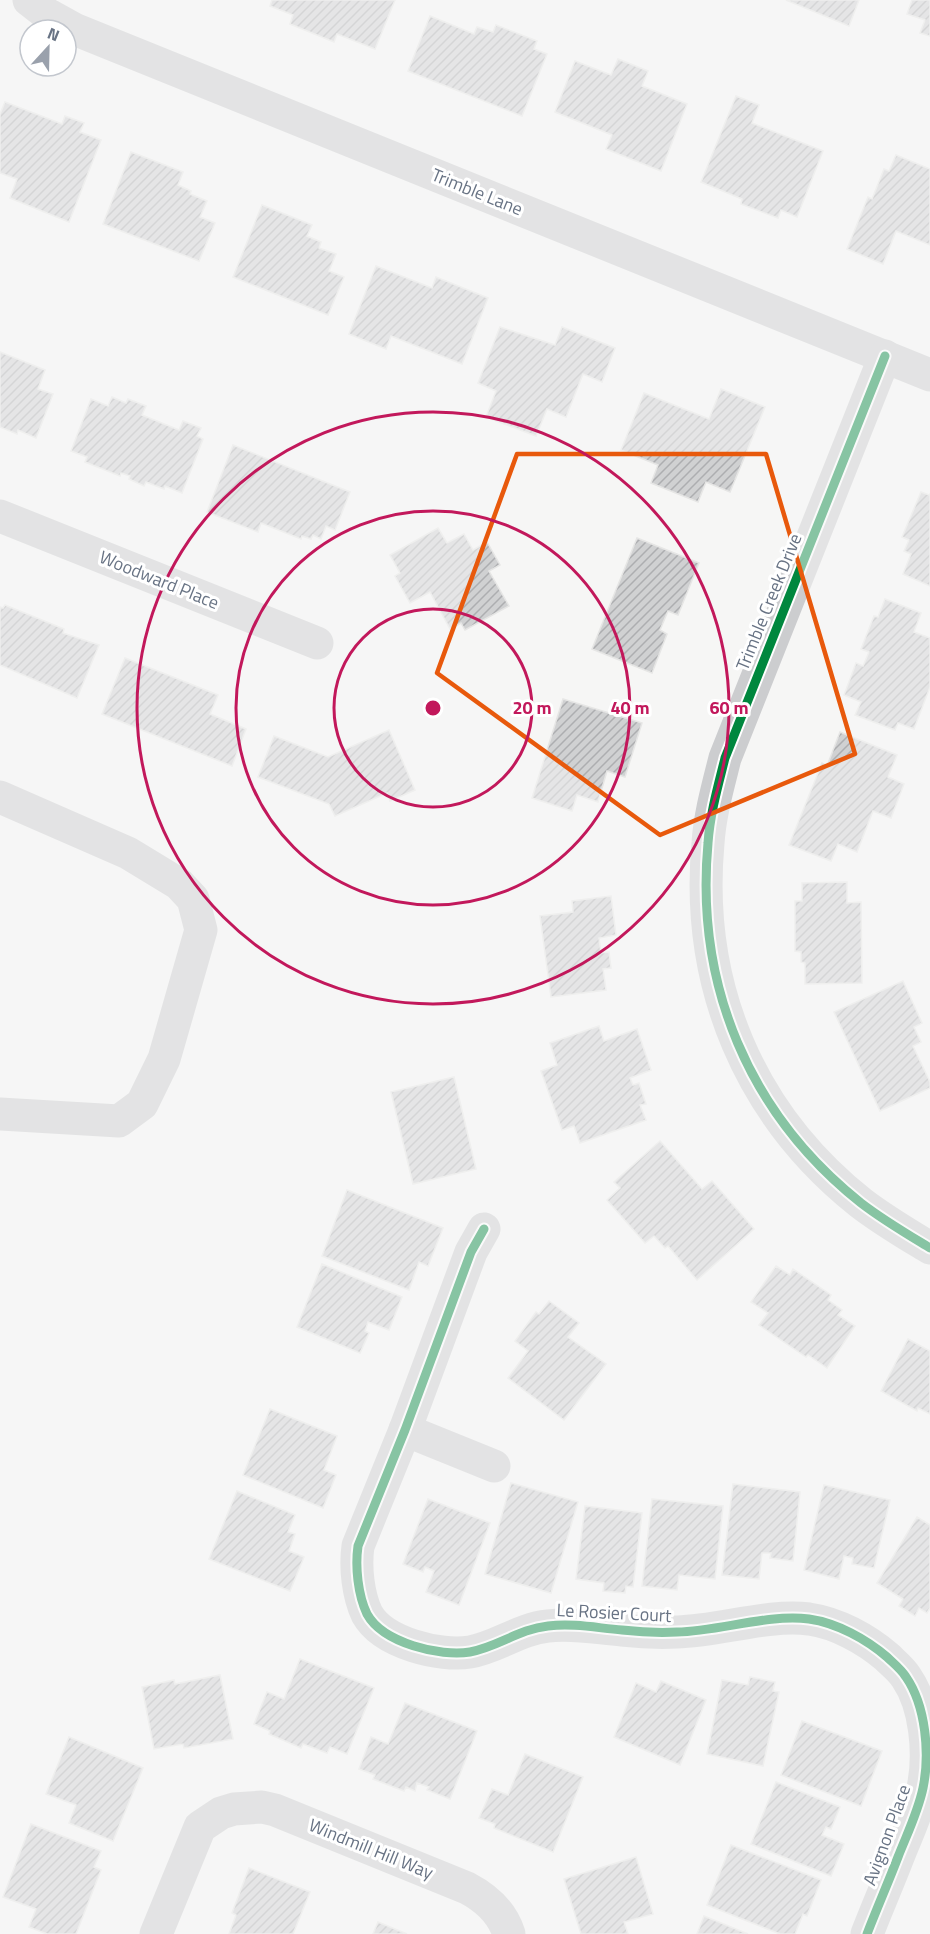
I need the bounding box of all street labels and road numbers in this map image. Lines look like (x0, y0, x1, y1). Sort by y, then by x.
street label: Trimble Lane (428, 161, 527, 222)
street label: Trimble Creek Drive (729, 529, 808, 674)
street label: Woodward Place (95, 543, 223, 616)
street label: Le Rosier Court (556, 1596, 673, 1629)
street label: Avignon Place (856, 1781, 917, 1889)
street label: Windmill Hill Way (305, 1811, 438, 1886)

